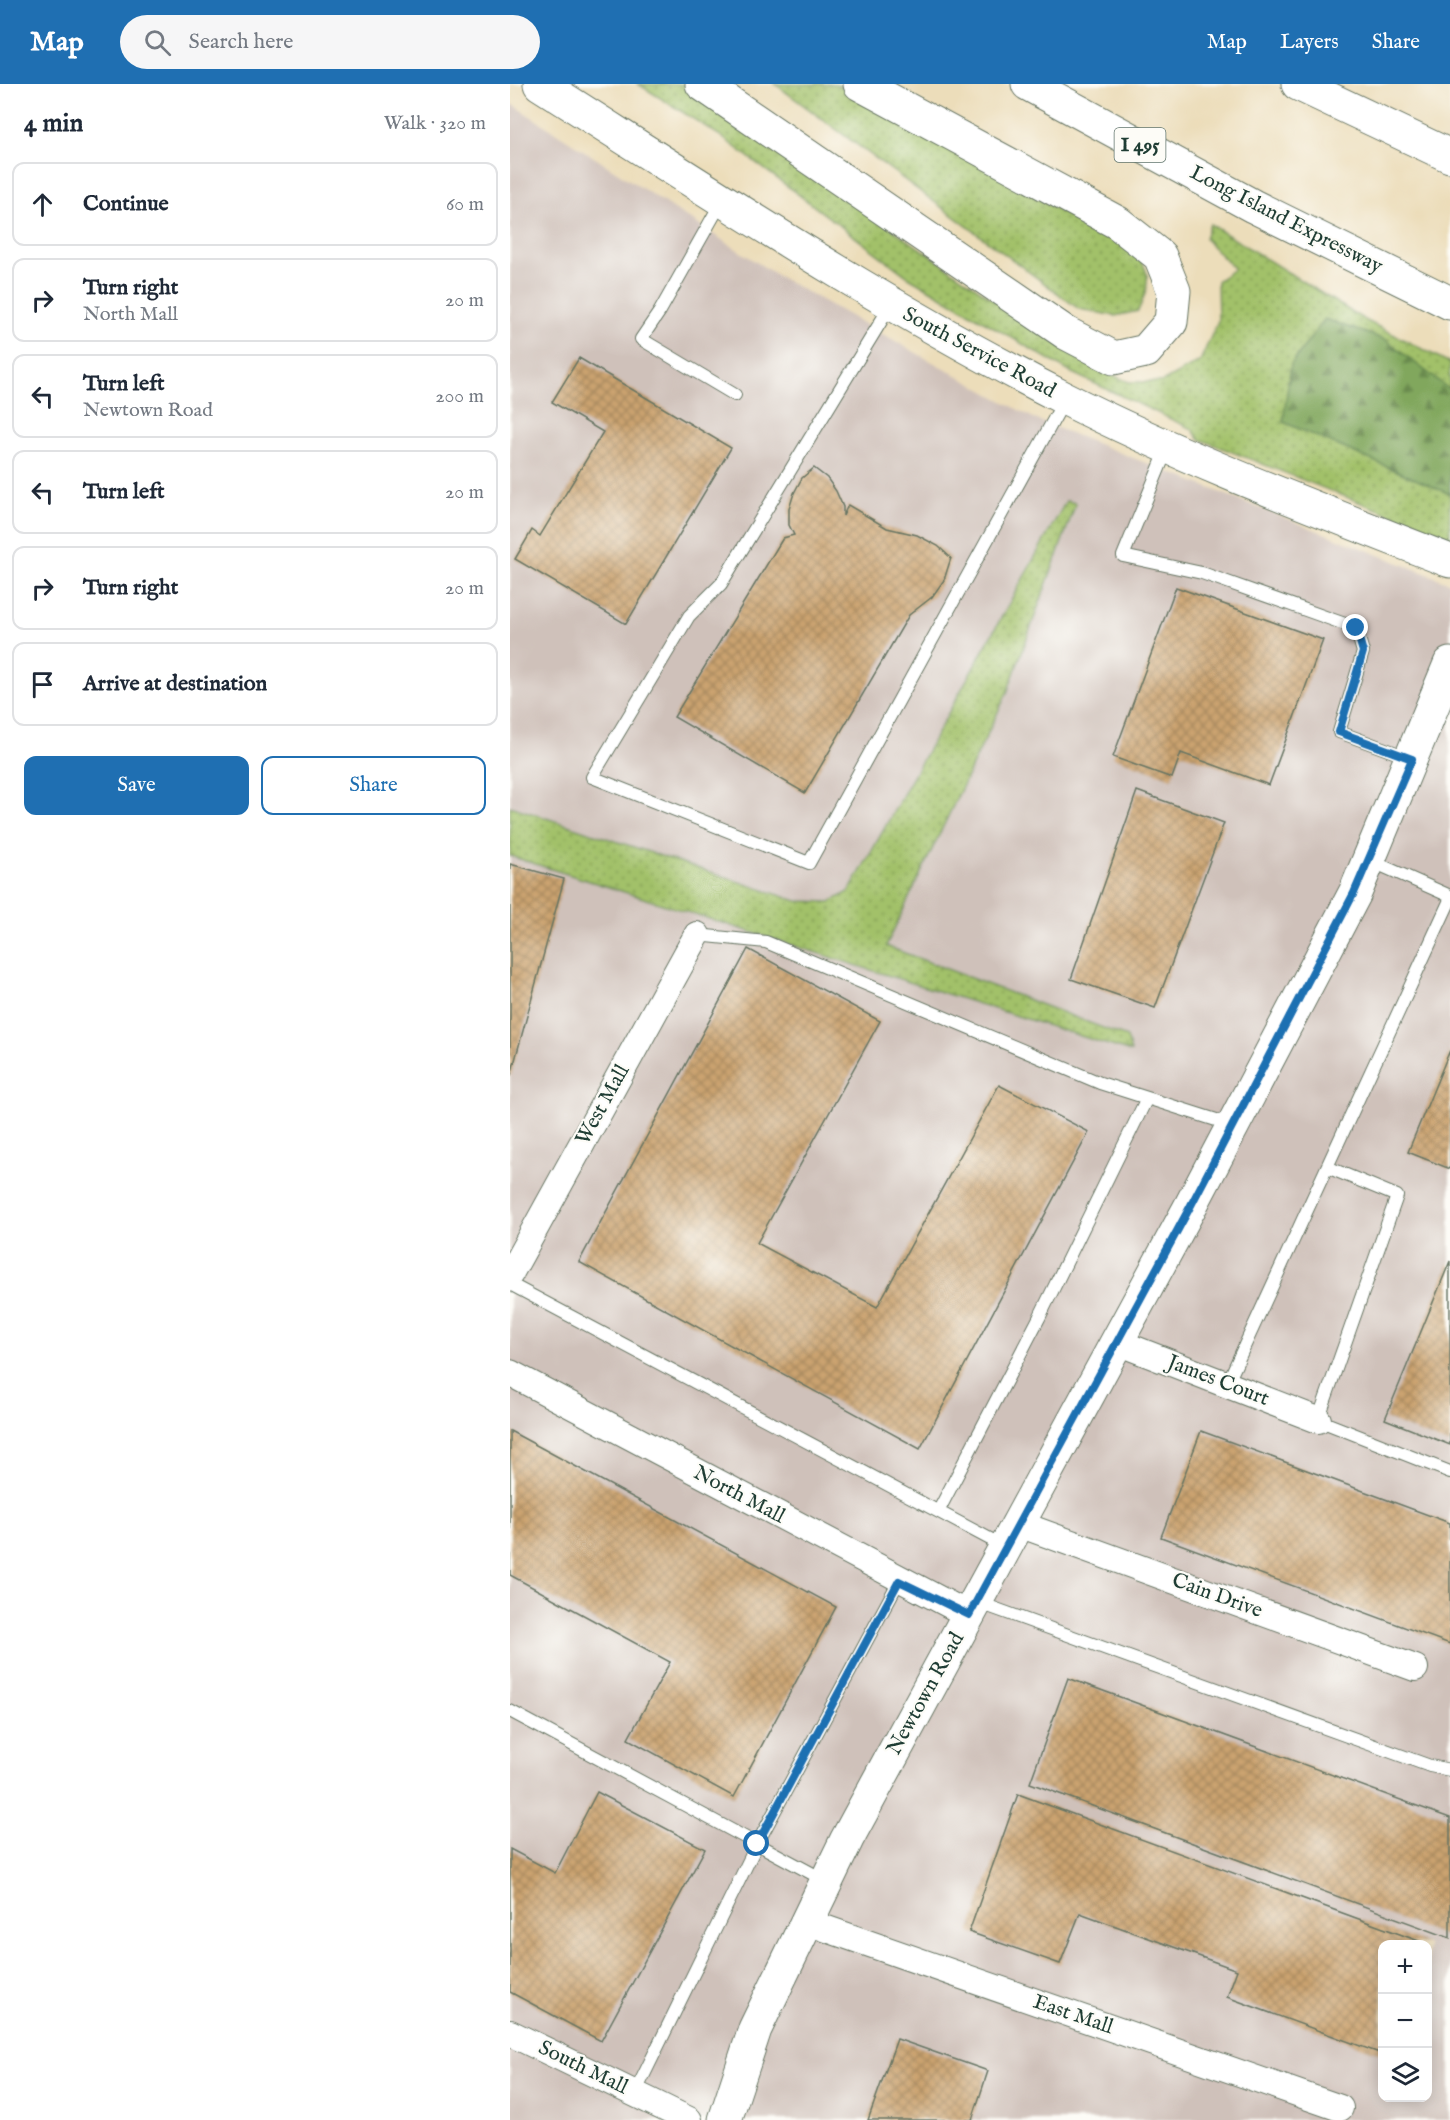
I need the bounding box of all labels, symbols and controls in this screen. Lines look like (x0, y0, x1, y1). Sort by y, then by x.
search box (120, 15, 540, 69)
text: Map (30, 25, 84, 60)
icon: search (141, 26, 174, 59)
text: Search here (189, 28, 293, 56)
text: Map (1207, 29, 1247, 56)
text: Layers (1280, 29, 1339, 56)
text: Share (1372, 29, 1420, 56)
text: 4 min (24, 107, 83, 140)
text: Walk · 320 m (384, 111, 486, 136)
road number: I 495 (1114, 128, 1166, 162)
street label: Long Island Expressway (1185, 160, 1388, 281)
icon: ahead (26, 188, 59, 221)
text: Continue (83, 190, 169, 218)
text: 60 m (446, 192, 484, 217)
text: Turn right (83, 274, 178, 302)
icon: right (26, 284, 59, 317)
text: 20 m (445, 288, 484, 313)
street label: South Service Road (898, 301, 1061, 405)
text: North Mall (83, 302, 178, 327)
text: Turn left (83, 370, 165, 398)
icon: left (26, 380, 59, 413)
text: 200 m (435, 384, 484, 409)
text: Newtown Road (83, 398, 213, 423)
icon: left (26, 476, 59, 509)
text: Turn left (83, 478, 165, 506)
text: 20 m (445, 480, 484, 505)
icon: right (26, 572, 59, 605)
text: Turn right (83, 574, 178, 602)
text: 20 m (445, 576, 484, 601)
route end (1342, 614, 1368, 640)
icon: arrive (26, 668, 59, 701)
text: Arrive at destination (83, 670, 267, 698)
button: Save (24, 756, 249, 815)
button: Share (261, 756, 486, 815)
street label: West Mall (570, 1060, 636, 1150)
street label: James Court (1161, 1349, 1273, 1413)
street label: North Mall (689, 1460, 790, 1530)
street label: Cain Drive (1168, 1567, 1266, 1625)
street label: Newtown Road (881, 1627, 971, 1760)
route start (743, 1830, 769, 1856)
map controls (1378, 1940, 1432, 2102)
button: + (1378, 1940, 1432, 1994)
street label: East Mall (1029, 1989, 1117, 2041)
button: − (1378, 1994, 1432, 2048)
street label: South Mall (534, 2035, 632, 2101)
button: layers (1378, 2048, 1432, 2102)

